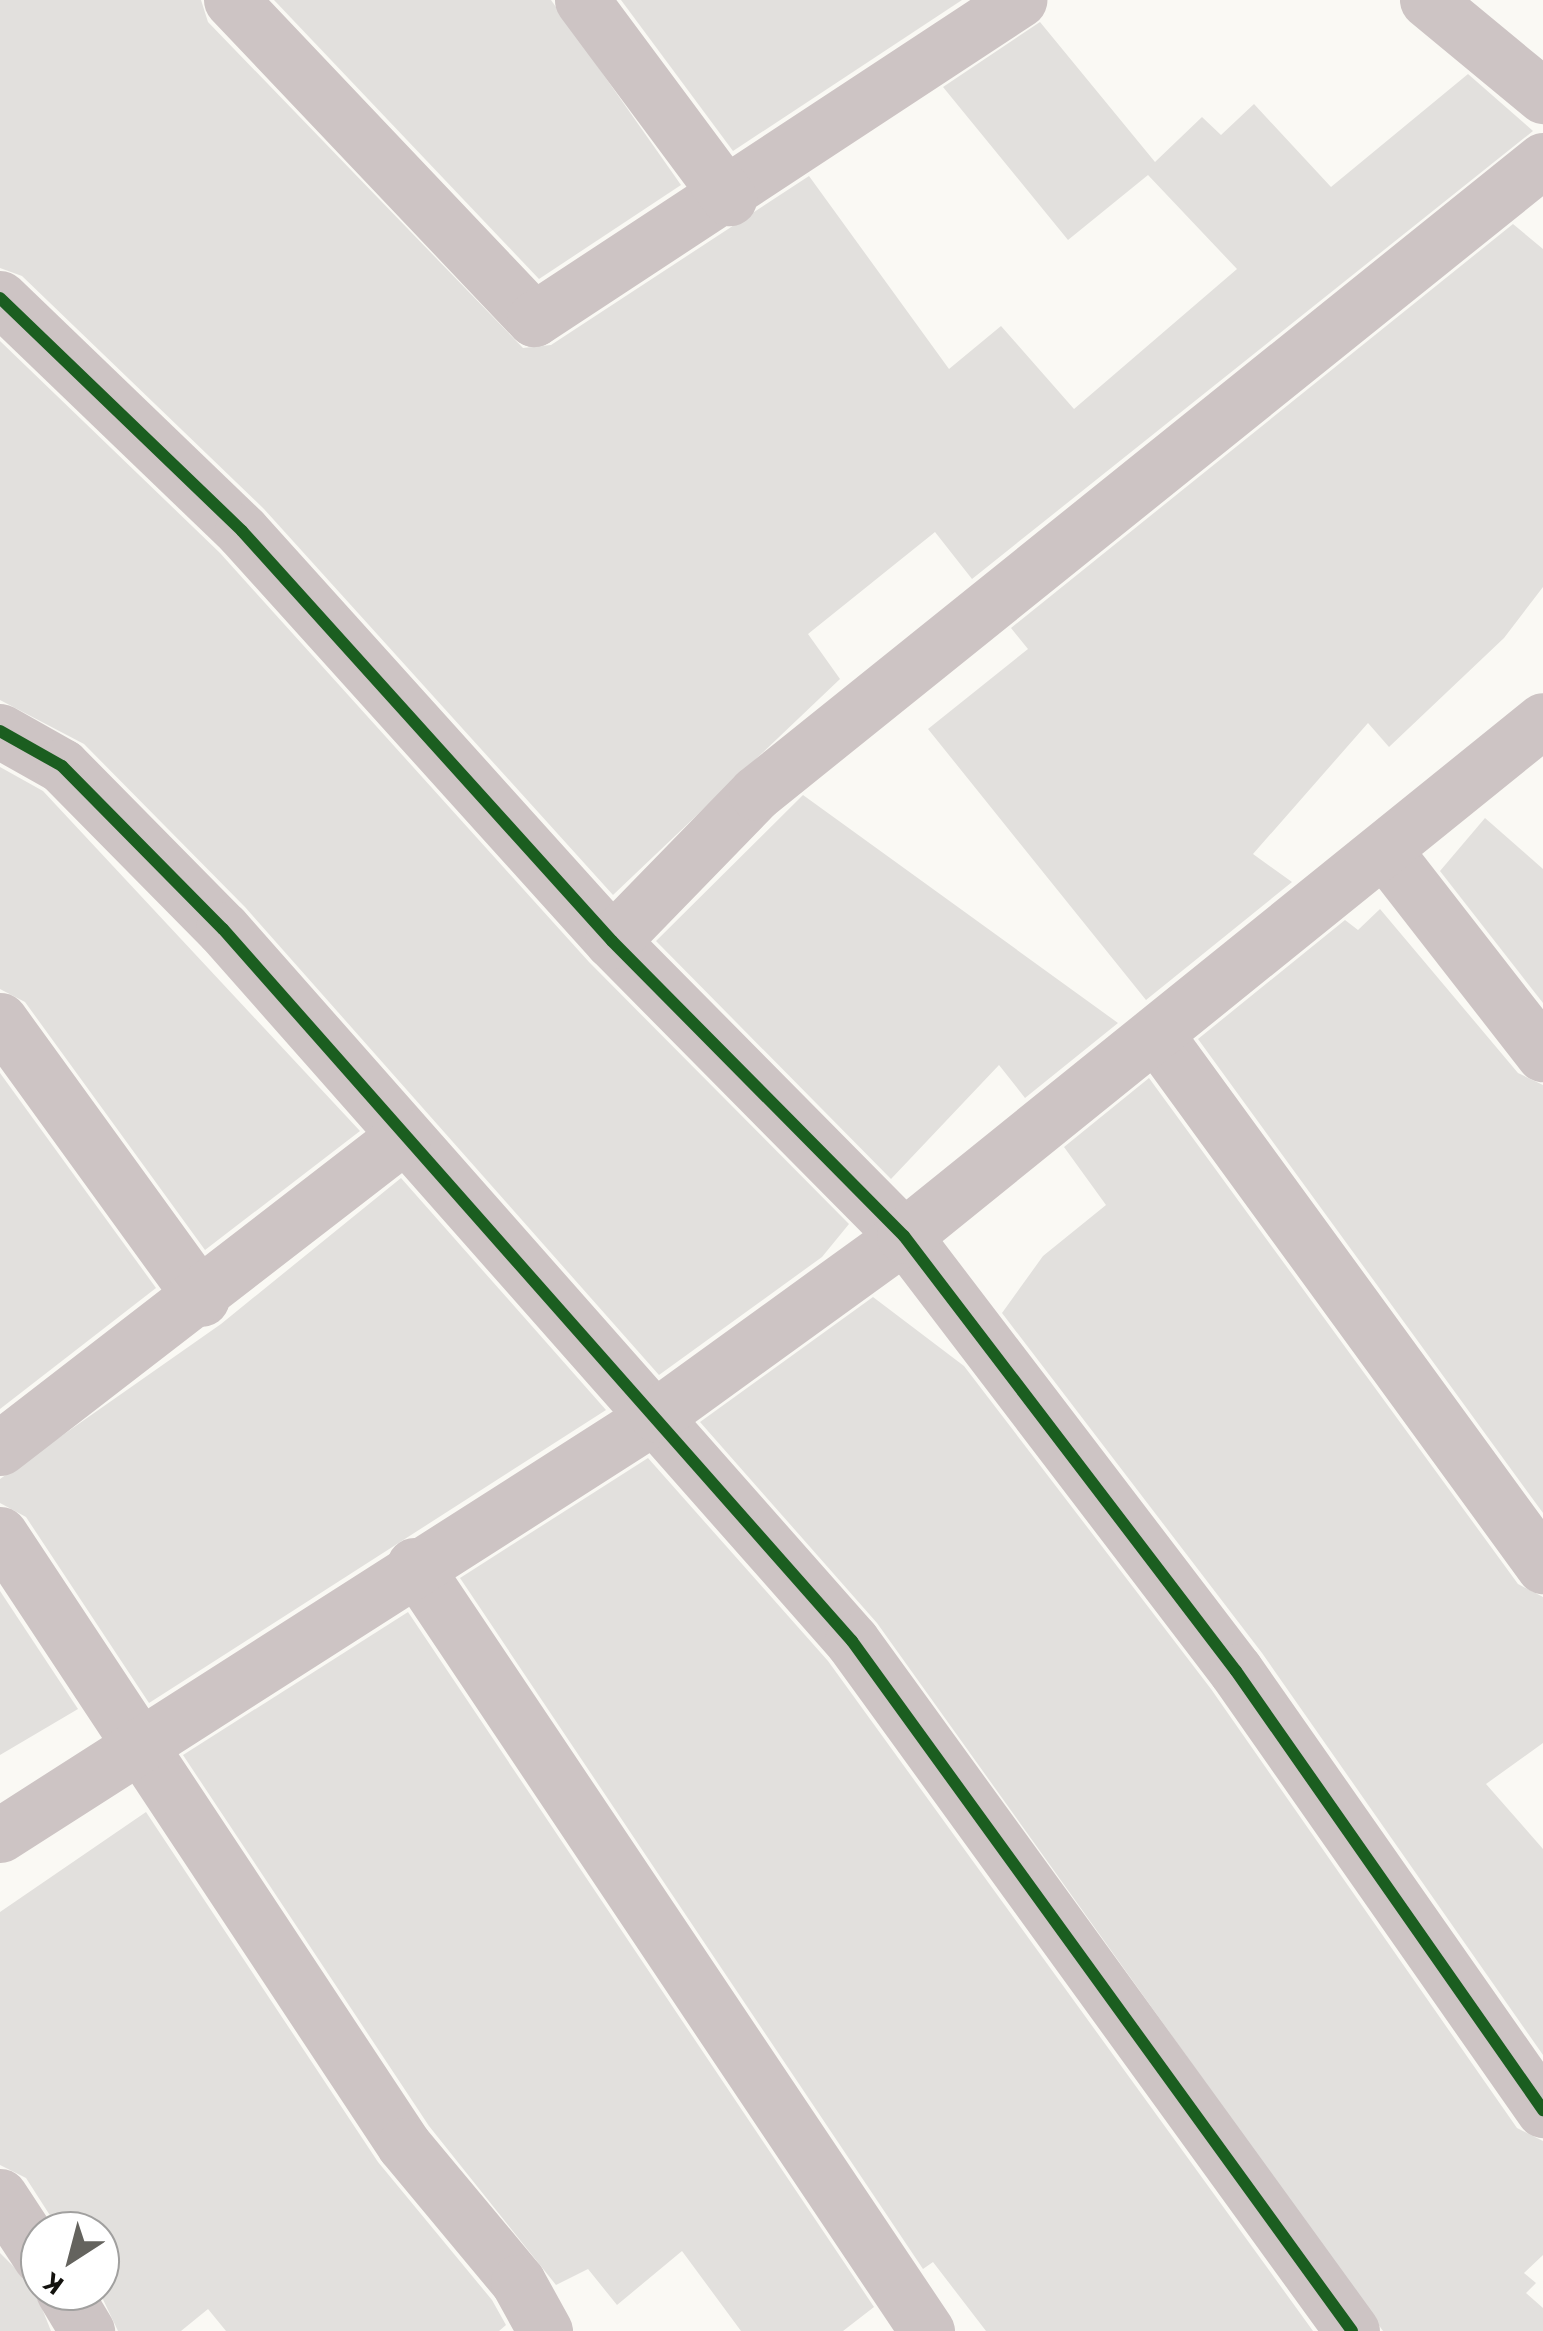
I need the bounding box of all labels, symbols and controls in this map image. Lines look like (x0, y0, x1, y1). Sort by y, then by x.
north arrow (20, 2211, 120, 2311)
text: K (35, 2262, 72, 2305)

